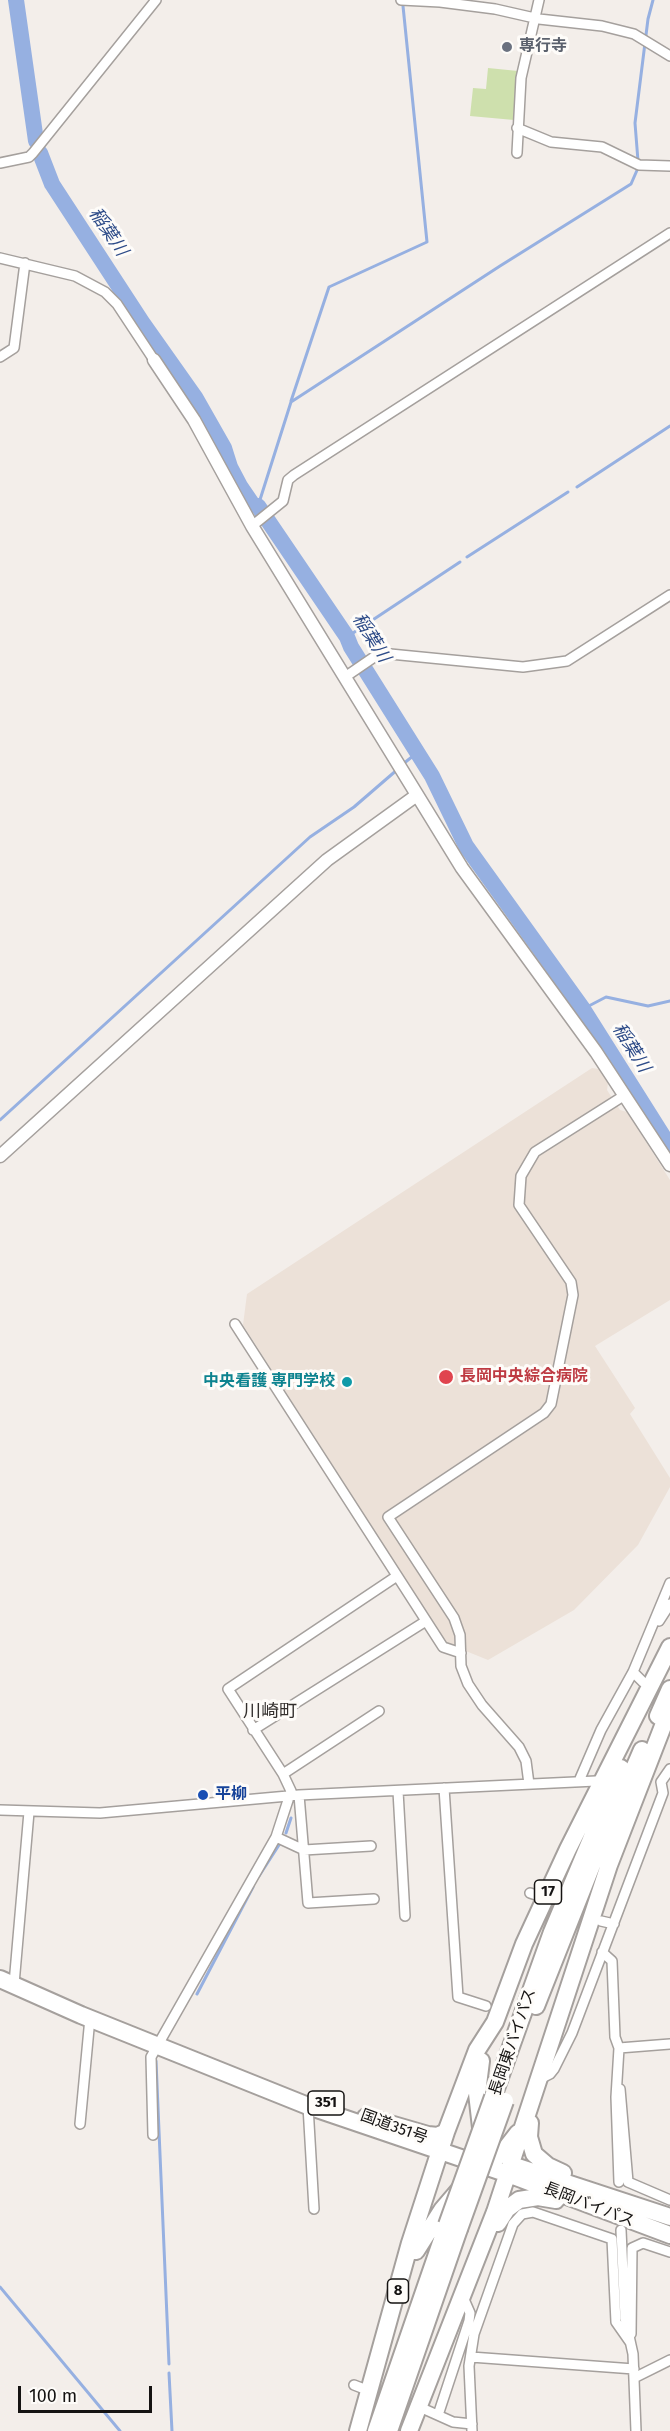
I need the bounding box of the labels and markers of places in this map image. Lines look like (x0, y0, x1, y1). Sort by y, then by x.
place label: 専行寺 (519, 37, 567, 57)
marker: 専行寺 (500, 40, 514, 54)
place label: 長岡中央綜合病院 (460, 1367, 588, 1387)
marker: 長岡中央綜合病院 (437, 1368, 455, 1386)
place label: 中央看護 専門学校 (203, 1372, 335, 1392)
marker: 中央看護 専門学校 (340, 1375, 354, 1389)
place label: 平柳 (215, 1785, 247, 1805)
marker: 平柳 (196, 1788, 210, 1802)

